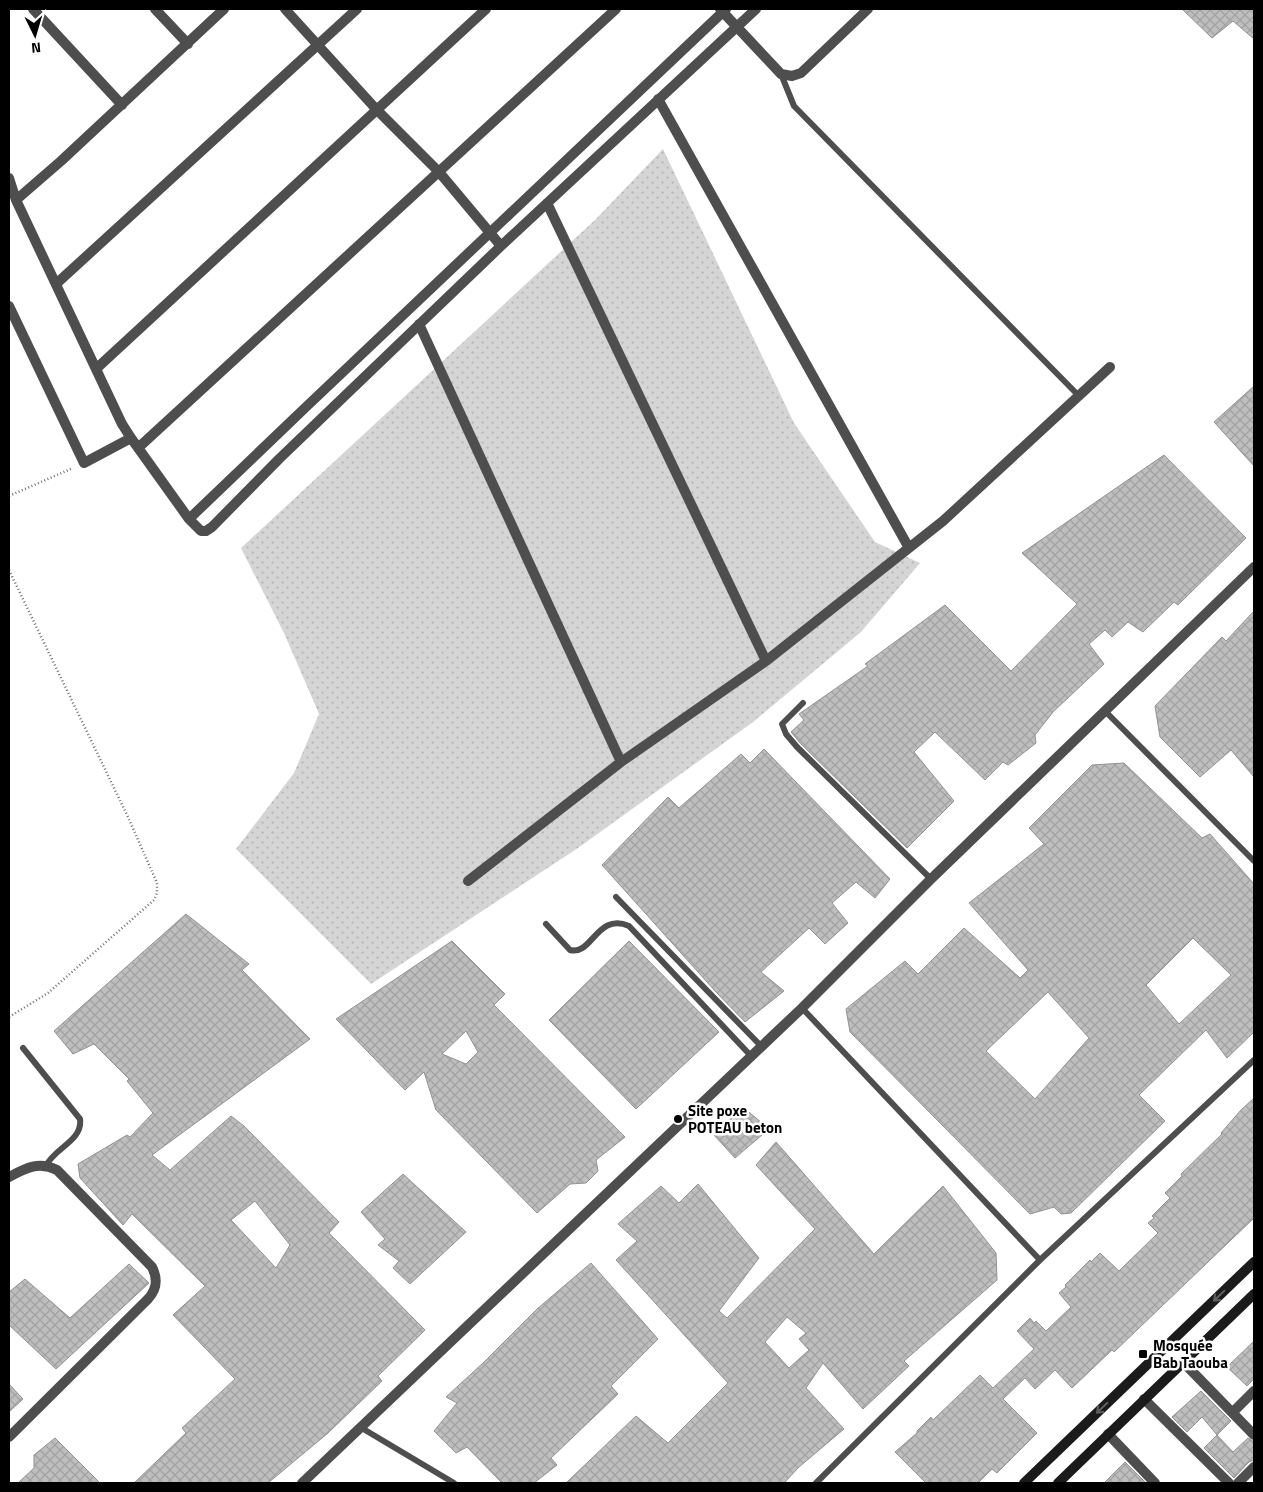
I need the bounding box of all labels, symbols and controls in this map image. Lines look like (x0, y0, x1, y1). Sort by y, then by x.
north arrow (10, 10, 60, 60)
text: N (30, 38, 42, 59)
place label: Site poxe POTEAU beton (688, 1099, 782, 1139)
marker: Site poxe POTEAU beton (672, 1113, 684, 1125)
one-way arrow (1213, 1290, 1225, 1302)
place label: Mosquée Bab Taouba (1153, 1334, 1228, 1374)
marker: Mosquée Bab Taouba (1137, 1348, 1149, 1360)
one-way arrow (1096, 1402, 1109, 1414)

